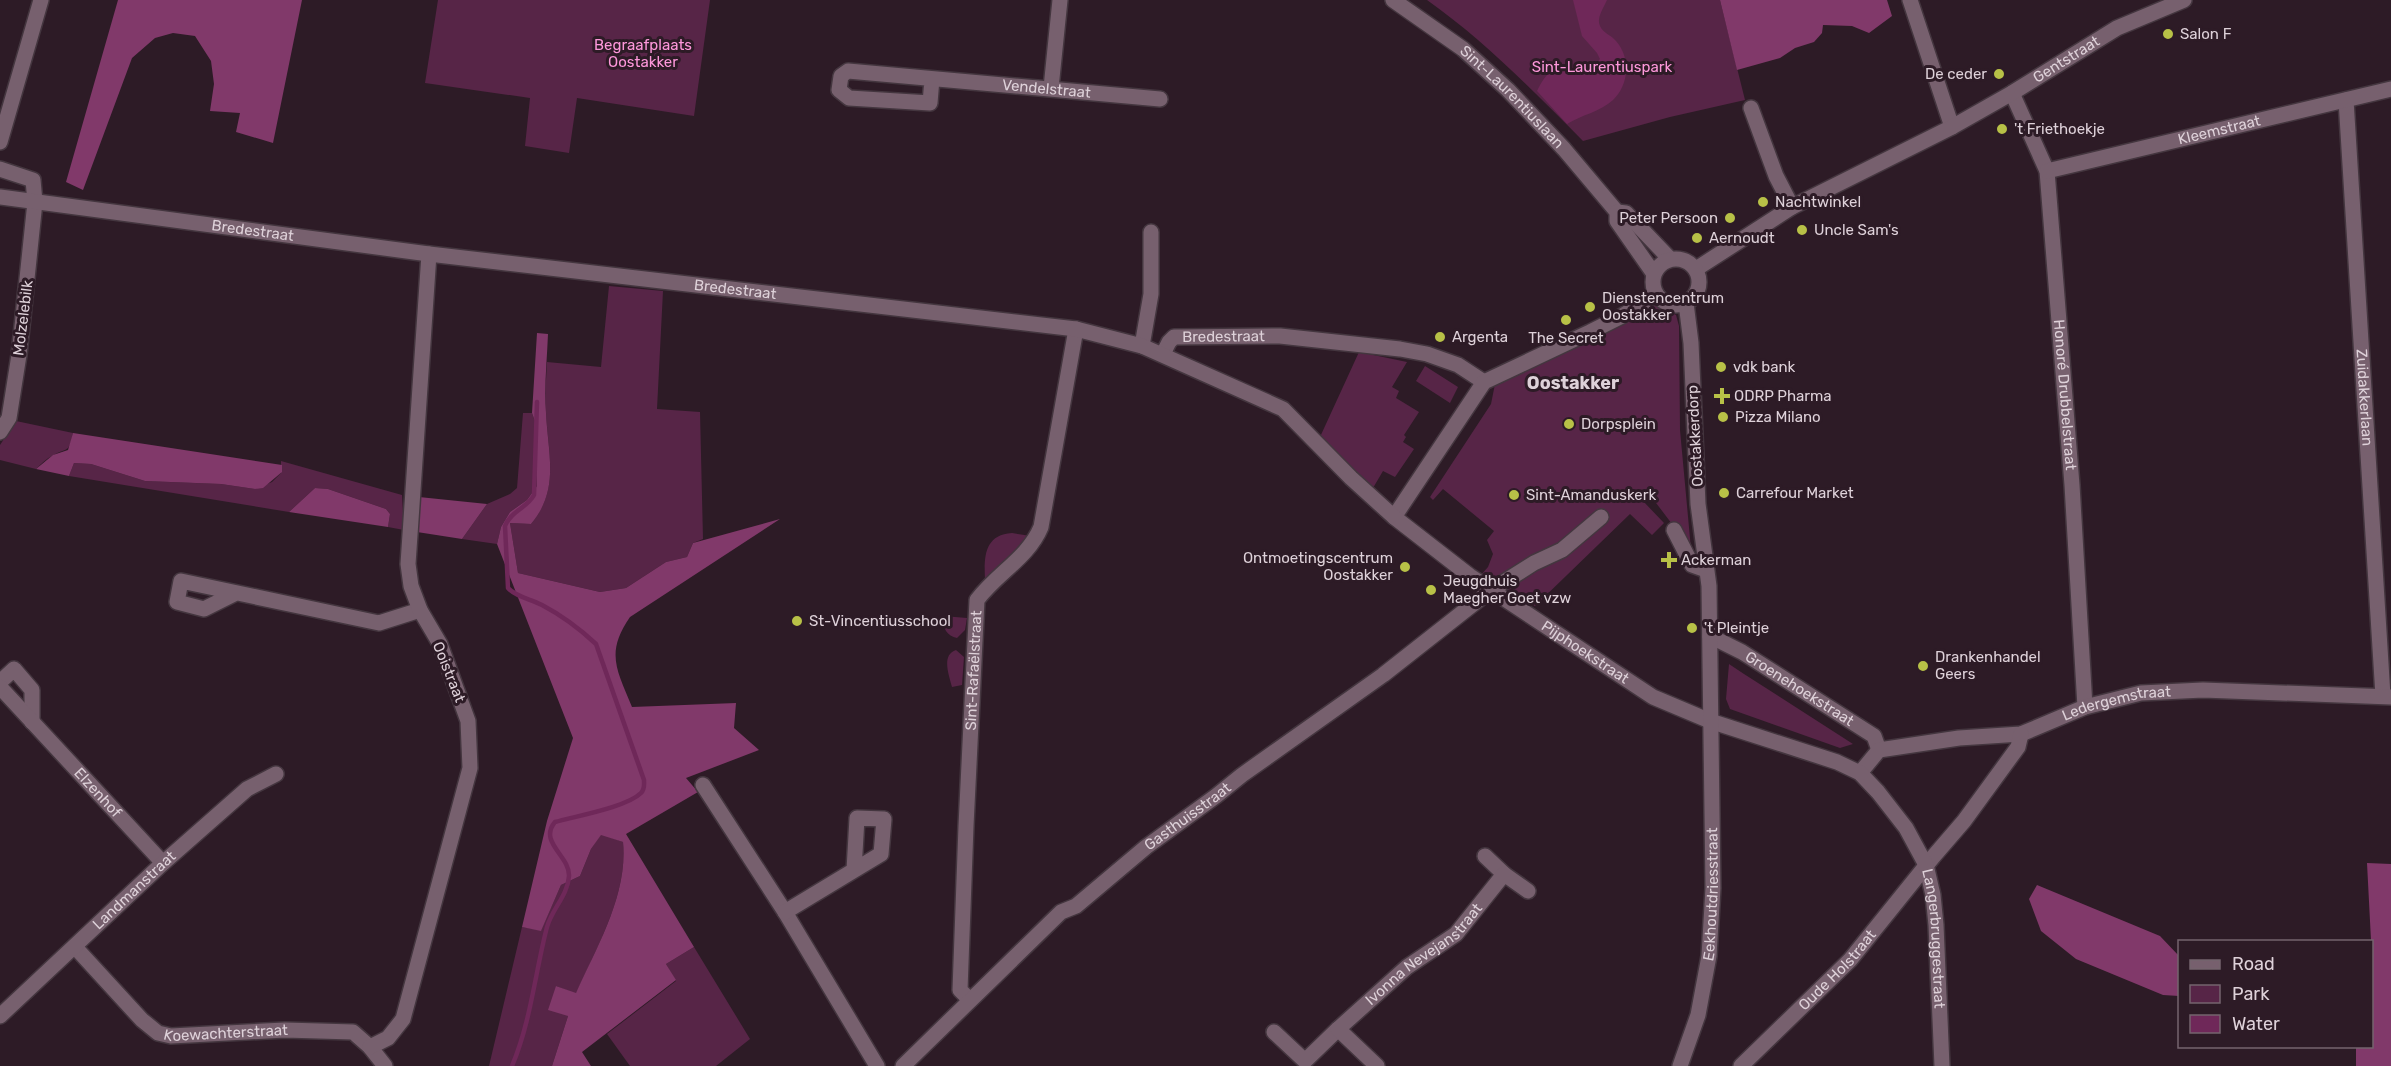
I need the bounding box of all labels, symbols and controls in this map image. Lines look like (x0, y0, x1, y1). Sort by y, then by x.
place label: Salon F (2180, 25, 2232, 43)
marker: Salon F (2161, 27, 2175, 41)
street label: Gentstraat (2030, 32, 2103, 87)
park label: Begraafplaats Oostakker (594, 36, 692, 71)
street label: Sint-Laurentiuslaan (1456, 42, 1568, 152)
park label: Sint-Laurentiuspark (1532, 58, 1672, 76)
place label: De ceder (1925, 65, 1987, 83)
marker: De ceder (1992, 67, 2006, 81)
street label: Vendelstraat (1001, 76, 1092, 102)
street label: Kleemstraat (2176, 111, 2262, 148)
place label: 't Friethoekje (2014, 120, 2105, 138)
marker: 't Friethoekje (1995, 122, 2009, 136)
place label: Nachtwinkel (1775, 193, 1861, 211)
marker: Nachtwinkel (1756, 195, 1770, 209)
place label: Peter Persoon (1619, 209, 1718, 227)
marker: Peter Persoon (1723, 211, 1737, 225)
street label: Bredestraat (211, 216, 295, 245)
place label: Uncle Sam's (1814, 221, 1899, 239)
marker: Uncle Sam's (1795, 223, 1809, 237)
place label: Aernoudt (1709, 229, 1775, 247)
marker: Aernoudt (1690, 231, 1704, 245)
street label: Bredestraat (693, 276, 777, 303)
street label: Molzelebilk (9, 279, 37, 357)
place label: Dienstencentrum Oostakker (1602, 289, 1724, 324)
marker: Dienstencentrum Oostakker (1583, 300, 1597, 314)
marker: The Secret (1559, 313, 1573, 327)
street label: Honoré Drubbelstraat (2050, 319, 2080, 471)
street label: Bredestraat (1182, 327, 1265, 346)
place label: Argenta (1452, 328, 1508, 346)
place label: The Secret (1528, 329, 1604, 347)
marker: Argenta (1433, 330, 1447, 344)
street label: Zuidakkerlaan (2352, 348, 2376, 446)
place label: vdk bank (1733, 358, 1796, 376)
marker: vdk bank (1714, 360, 1728, 374)
district label: Oostakker (1527, 372, 1619, 394)
street label: Oostakkerdorp (1683, 385, 1707, 487)
place label: ODRP Pharma (1734, 387, 1832, 405)
marker: ODRP Pharma (1715, 389, 1729, 403)
place label: Pizza Milano (1735, 408, 1821, 426)
marker: Pizza Milano (1716, 410, 1730, 424)
place label: Dorpsplein (1581, 415, 1656, 433)
marker: Dorpsplein (1562, 417, 1576, 431)
place label: Carrefour Market (1736, 484, 1854, 502)
place label: Sint-Amanduskerk (1526, 486, 1656, 504)
marker: Carrefour Market (1717, 486, 1731, 500)
marker: Sint-Amanduskerk (1507, 488, 1521, 502)
place label: Ontmoetingscentrum Oostakker (1243, 549, 1393, 584)
place label: Ackerman (1681, 551, 1751, 569)
marker: Ackerman (1662, 553, 1676, 567)
marker: Ontmoetingscentrum Oostakker (1398, 560, 1412, 574)
place label: Jeugdhuis Maegher Goet vzw (1443, 572, 1571, 607)
marker: Jeugdhuis Maegher Goet vzw (1424, 583, 1438, 597)
street label: Sint-Rafaëlstraat (962, 610, 985, 731)
place label: St-Vincentiusschool (809, 612, 951, 630)
marker: St-Vincentiusschool (790, 614, 804, 628)
street label: Pijphoekstraat (1538, 617, 1633, 688)
place label: 't Pleintje (1704, 619, 1769, 637)
marker: 't Pleintje (1685, 621, 1699, 635)
street label: Ooistraat (429, 639, 469, 705)
street label: Groenehoekstraat (1742, 647, 1857, 730)
place label: Drankenhandel Geers (1935, 648, 2041, 683)
marker: Drankenhandel Geers (1916, 659, 1930, 673)
street label: Ledergemstraat (2059, 683, 2171, 725)
street label: Elzenhof (70, 764, 125, 821)
street label: Gasthuisstraat (1141, 779, 1235, 854)
street label: Eekhoutdriesstraat (1699, 827, 1722, 962)
street label: Landmanstraat (89, 847, 179, 933)
street label: Langerbruggestraat (1918, 867, 1949, 1009)
street label: Ivonna Nevejanstraat (1362, 900, 1486, 1009)
street label: Oude Holstraat (1795, 926, 1880, 1014)
legend (2178, 940, 2373, 1048)
text: Road (2232, 953, 2275, 975)
text: Park (2232, 983, 2270, 1005)
text: Water (2232, 1013, 2280, 1035)
street label: Koewachterstraat (162, 1021, 289, 1045)

